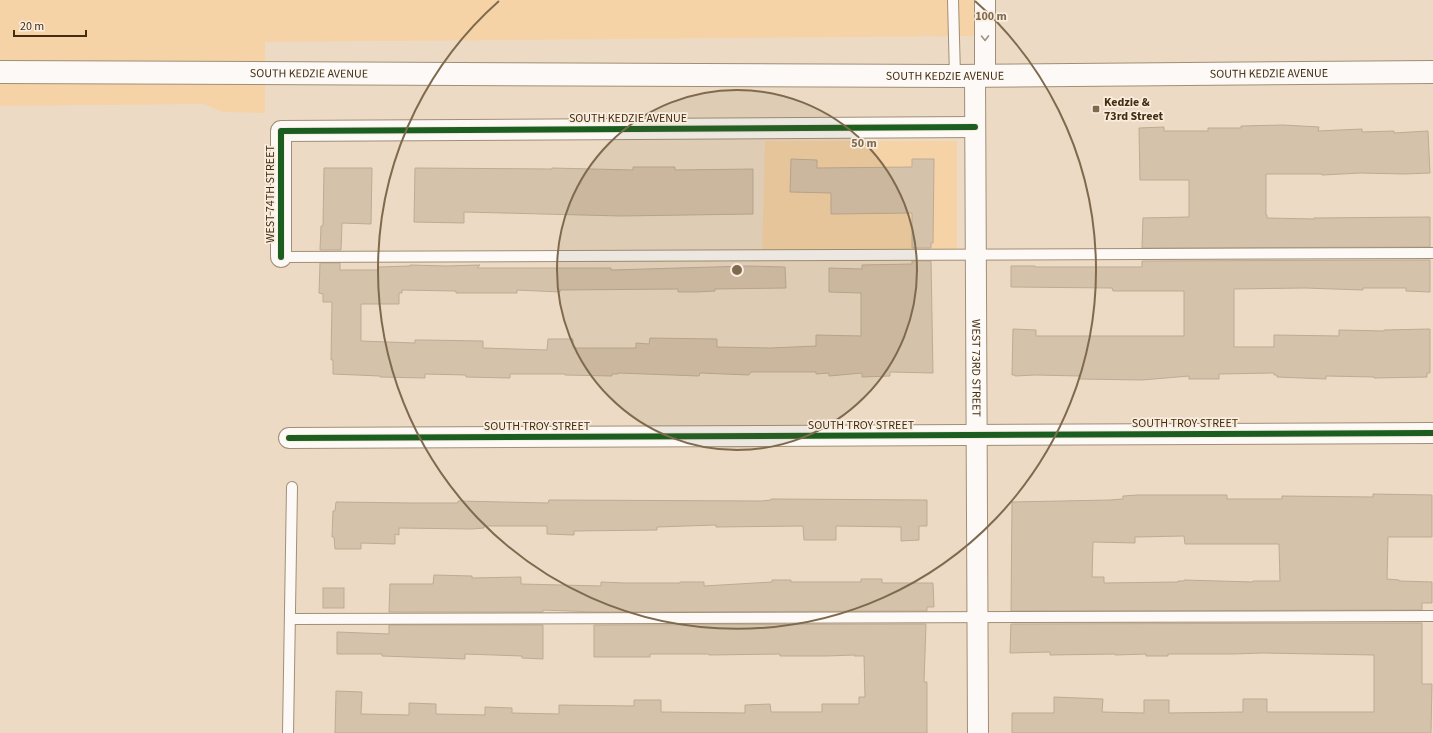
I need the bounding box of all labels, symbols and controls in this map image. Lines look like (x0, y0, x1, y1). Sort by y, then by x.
text: 100 m (975, 8, 1007, 25)
scale bar (14, 12, 86, 38)
text: 20 m (20, 18, 44, 35)
one-way arrow (981, 35, 989, 41)
street label: SOUTH KEDZIE AVENUE (1210, 64, 1328, 82)
street label: SOUTH KEDZIE AVENUE (250, 65, 368, 82)
street label: SOUTH KEDZIE AVENUE (886, 67, 1004, 85)
place label: Kedzie & 73rd Street (1104, 94, 1164, 125)
marker: Kedzie & 73rd Street (1091, 104, 1101, 114)
street label: SOUTH KEDZIE AVENUE (569, 110, 687, 127)
text: 50 m (851, 135, 877, 152)
street label: WEST 74TH STREET (262, 145, 279, 243)
centre of rings (730, 263, 744, 277)
street label: WEST 73RD STREET (968, 319, 985, 418)
street label: SOUTH TROY STREET (1132, 415, 1239, 432)
street label: SOUTH TROY STREET (808, 417, 915, 434)
street label: SOUTH TROY STREET (484, 418, 591, 435)

